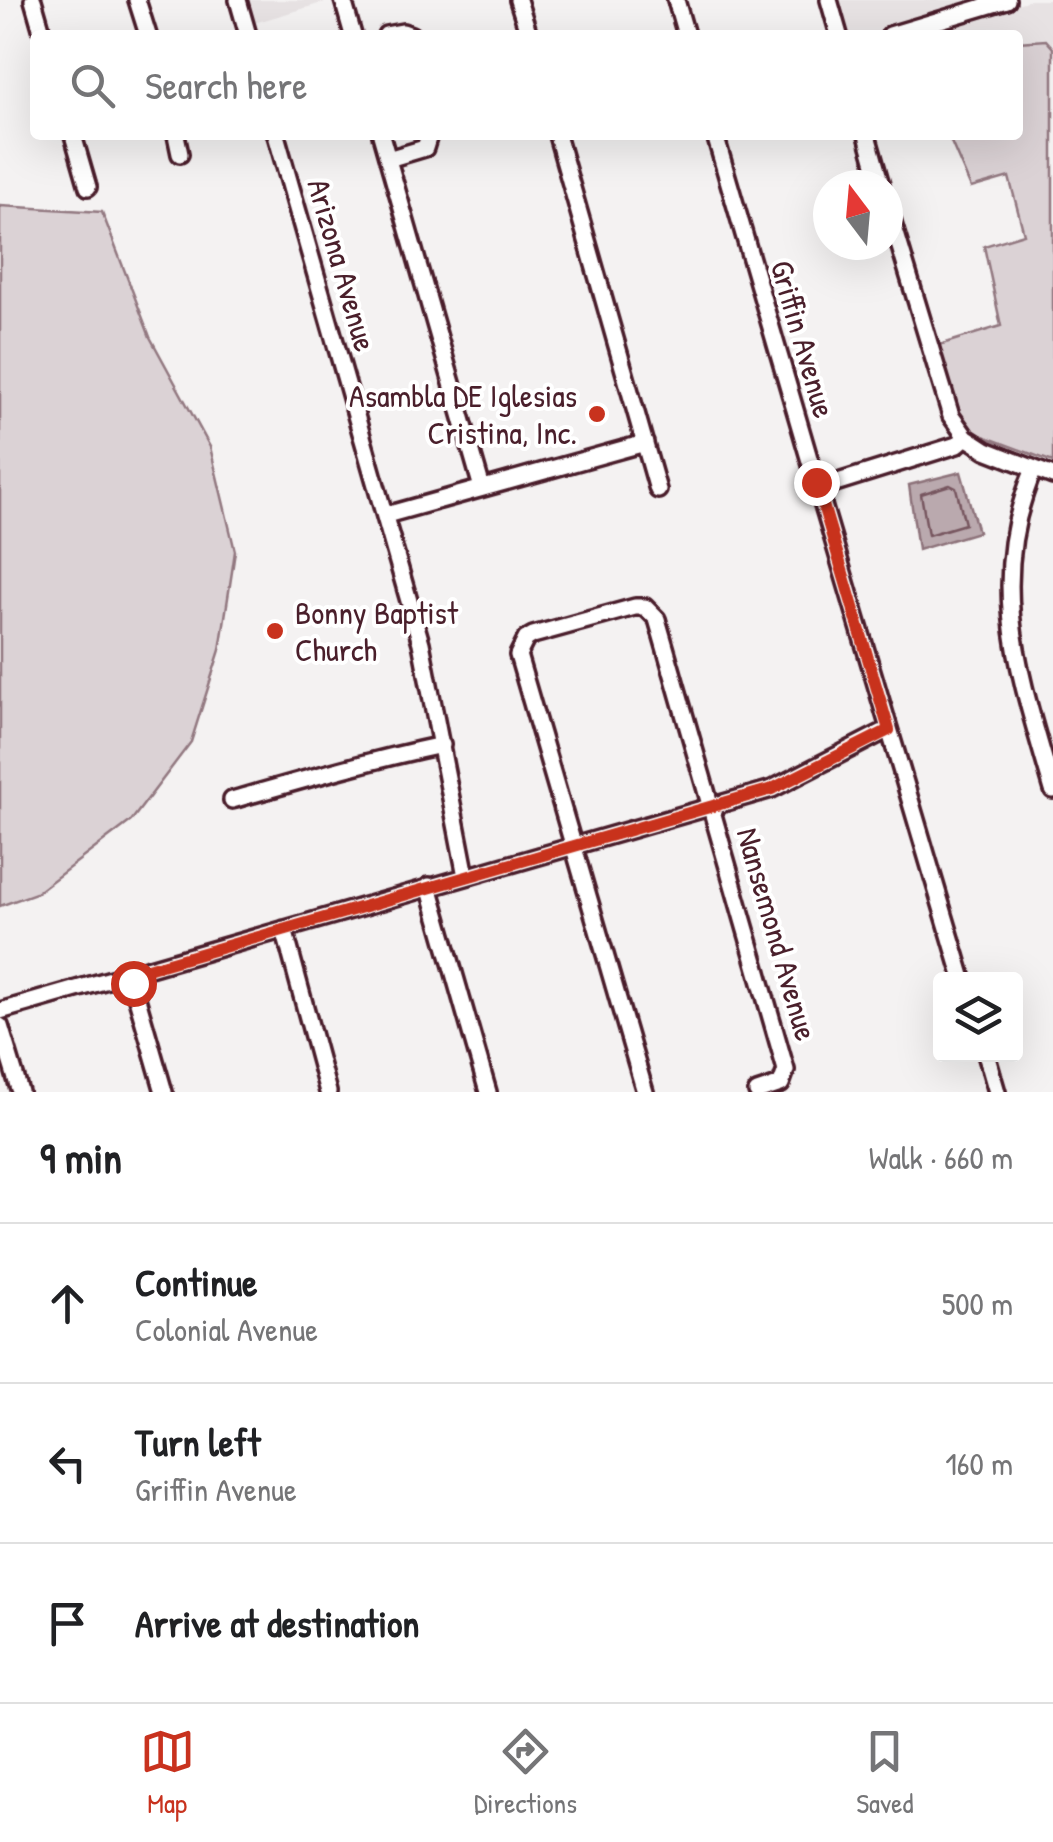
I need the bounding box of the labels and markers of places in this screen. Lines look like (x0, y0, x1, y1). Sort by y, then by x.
place label: Asambla DE Iglesias Cristina, Inc. (349, 374, 577, 454)
marker: Asambla DE Iglesias Cristina, Inc. (586, 403, 608, 425)
place label: Bonny Baptist Church (295, 591, 459, 671)
marker: Bonny Baptist Church (264, 620, 286, 642)

